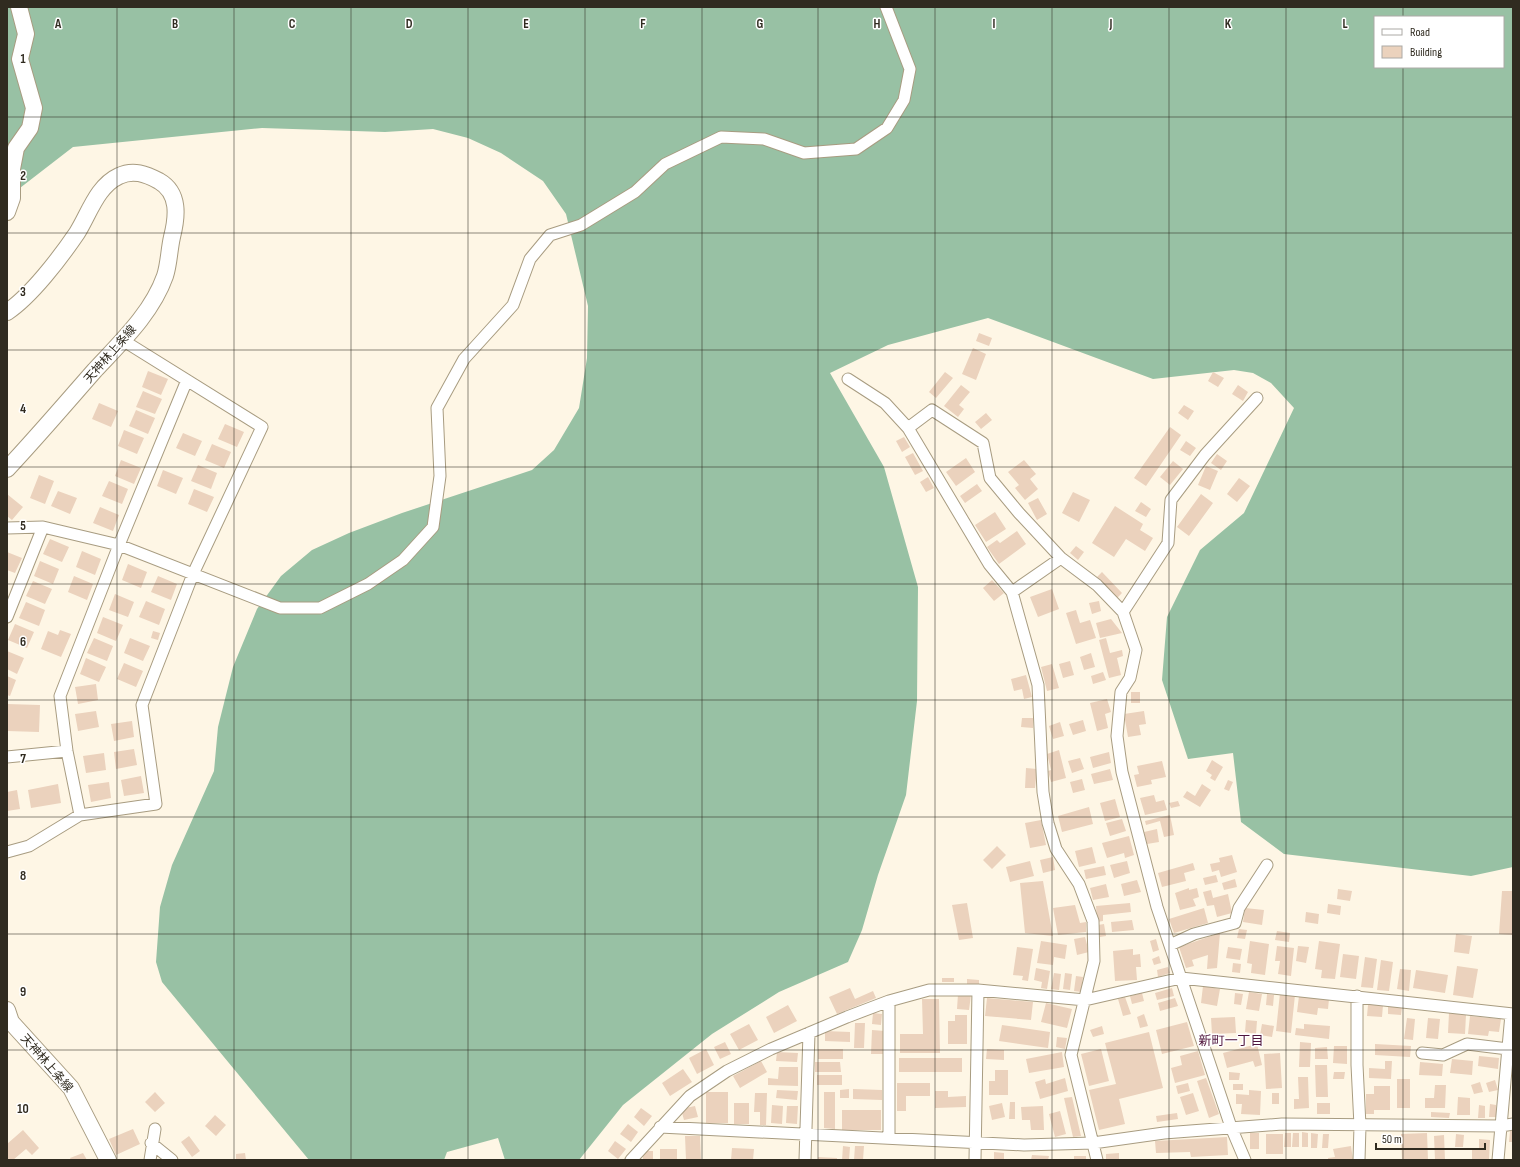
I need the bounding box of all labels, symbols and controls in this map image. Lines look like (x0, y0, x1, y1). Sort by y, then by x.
text: A (54, 16, 62, 32)
text: B (172, 16, 178, 32)
text: C (289, 16, 296, 32)
text: D (406, 16, 413, 32)
text: E (523, 16, 529, 32)
text: F (640, 16, 646, 32)
text: G (757, 16, 764, 32)
text: H (874, 16, 881, 32)
text: I (993, 16, 996, 32)
text: J (1109, 16, 1113, 32)
text: K (1225, 16, 1232, 32)
text: L (1342, 16, 1348, 32)
legend (1374, 16, 1504, 68)
text: Road (1410, 25, 1430, 40)
text: Building (1410, 45, 1442, 60)
text: 1 (20, 51, 26, 67)
text: 2 (20, 168, 26, 184)
text: 3 (20, 284, 26, 300)
street label: 天神林上条線 (81, 322, 140, 386)
text: 4 (20, 401, 26, 417)
text: 5 (20, 518, 26, 534)
text: 6 (20, 634, 26, 650)
text: 7 (20, 751, 26, 767)
text: 8 (20, 868, 26, 884)
text: 9 (20, 984, 26, 1000)
street label: 天神林上条線 (17, 1031, 76, 1095)
district label: 新町一丁目 (1198, 1033, 1264, 1049)
text: 10 (17, 1101, 29, 1117)
scale bar (1376, 1125, 1485, 1151)
text: 50 m (1382, 1132, 1402, 1147)

